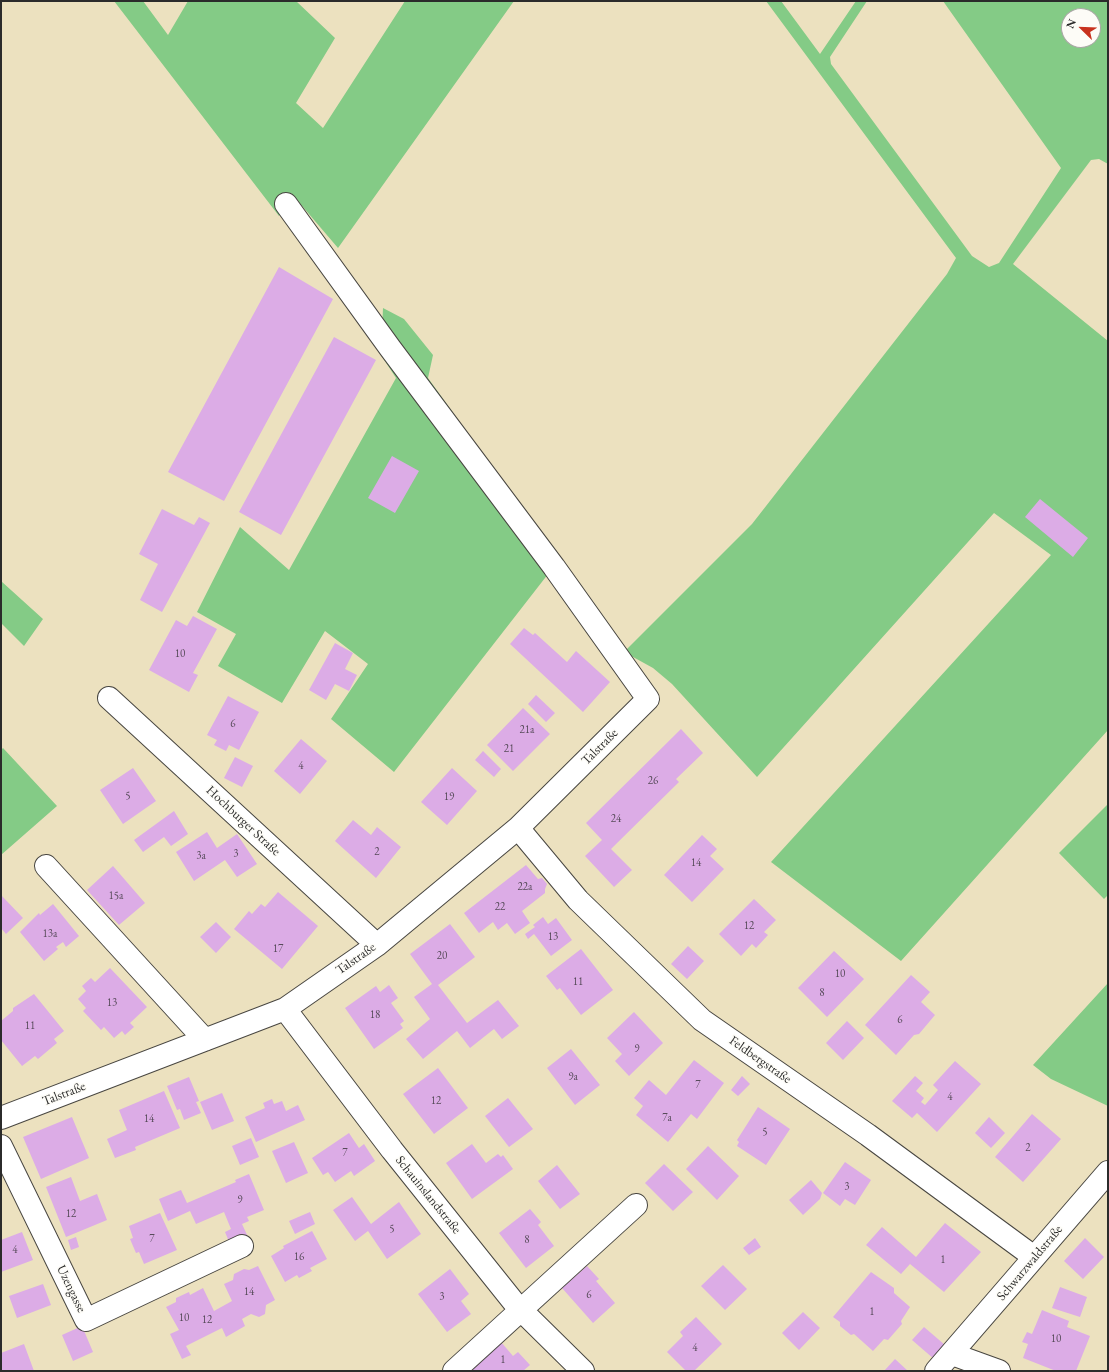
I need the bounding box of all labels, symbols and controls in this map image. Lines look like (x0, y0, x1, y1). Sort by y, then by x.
north arrow (1061, 8, 1101, 48)
text: N (1063, 17, 1079, 31)
house number: 10 (175, 647, 185, 661)
house number: 6 (230, 717, 236, 731)
house number: 21a (520, 723, 534, 737)
street label: Talstraße (579, 726, 621, 768)
house number: 21 (504, 742, 514, 756)
house number: 4 (298, 759, 304, 773)
house number: 26 (648, 774, 658, 788)
street label: Hochburger Straße (203, 783, 283, 859)
house number: 5 (125, 789, 131, 803)
house number: 19 (444, 790, 454, 804)
house number: 24 (611, 812, 621, 826)
house number: 2 (374, 845, 380, 859)
house number: 3 (233, 847, 239, 861)
house number: 3a (196, 849, 206, 863)
house number: 14 (691, 856, 701, 870)
house number: 22a (518, 880, 532, 894)
house number: 15a (109, 889, 123, 903)
house number: 22 (495, 900, 505, 914)
house number: 12 (744, 919, 754, 933)
house number: 13a (43, 927, 57, 941)
house number: 13 (548, 930, 558, 944)
street label: Talstraße (333, 940, 379, 978)
house number: 17 (273, 942, 283, 956)
house number: 20 (437, 949, 447, 963)
house number: 10 (835, 967, 845, 981)
house number: 11 (573, 975, 583, 989)
house number: 8 (819, 986, 825, 1000)
house number: 13 (107, 996, 117, 1010)
house number: 18 (370, 1008, 380, 1022)
house number: 6 (897, 1013, 903, 1027)
house number: 11 (25, 1019, 35, 1033)
street label: Feldbergstraße (726, 1033, 794, 1087)
house number: 9 (634, 1042, 640, 1056)
house number: 9a (568, 1070, 578, 1084)
house number: 7 (695, 1078, 701, 1092)
street label: Talstraße (40, 1079, 88, 1109)
house number: 4 (947, 1090, 953, 1104)
house number: 12 (431, 1094, 441, 1108)
house number: 7a (662, 1111, 672, 1125)
house number: 14 (144, 1112, 154, 1126)
house number: 5 (762, 1125, 768, 1139)
house number: 2 (1025, 1141, 1031, 1155)
house number: 7 (342, 1146, 348, 1160)
street label: Schauinslandstraße (392, 1153, 464, 1237)
house number: 3 (844, 1180, 850, 1194)
house number: 9 (237, 1193, 243, 1207)
house number: 12 (66, 1207, 76, 1221)
house number: 5 (389, 1222, 395, 1236)
street label: Schwarzwaldstraße (994, 1222, 1066, 1304)
house number: 7 (149, 1232, 155, 1246)
house number: 8 (524, 1233, 530, 1247)
house number: 4 (12, 1243, 18, 1257)
house number: 16 (294, 1250, 304, 1264)
house number: 1 (940, 1253, 946, 1267)
street label: Uzengasse (53, 1263, 89, 1315)
house number: 14 (244, 1285, 254, 1299)
house number: 6 (586, 1288, 592, 1302)
house number: 3 (439, 1290, 445, 1304)
house number: 1 (869, 1305, 875, 1319)
house number: 10 (179, 1311, 189, 1325)
house number: 12 (202, 1313, 212, 1327)
house number: 10 (1051, 1332, 1061, 1346)
house number: 4 (692, 1341, 698, 1355)
house number: 1 (500, 1353, 506, 1367)

